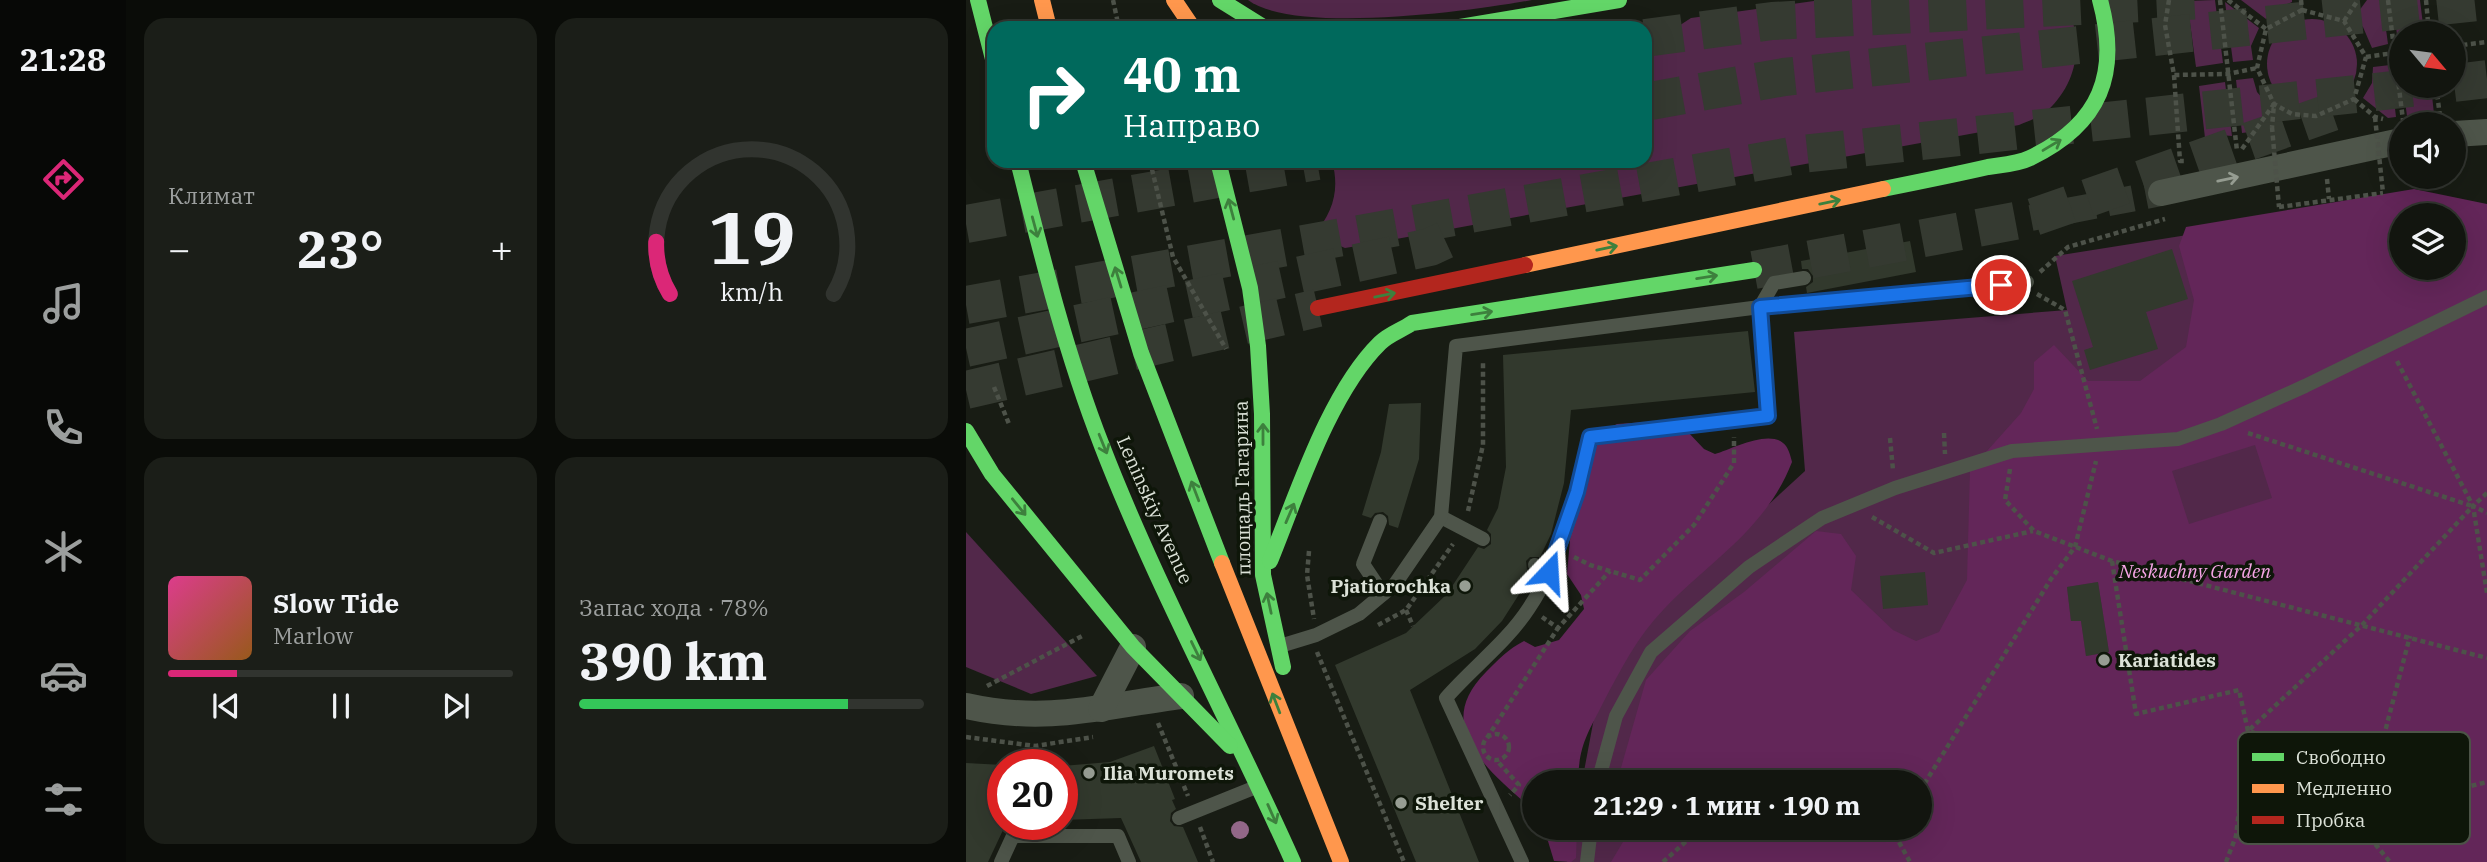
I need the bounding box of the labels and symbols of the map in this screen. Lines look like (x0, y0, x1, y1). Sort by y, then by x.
north arrow (2389, 21, 2466, 98)
one-way arrow (2041, 138, 2061, 152)
one-way arrow (2216, 172, 2239, 185)
one-way arrow (1818, 195, 1841, 209)
one-way arrow (1224, 198, 1237, 221)
one-way arrow (1029, 215, 1042, 238)
one-way arrow (1595, 241, 1618, 255)
pin (1971, 255, 2031, 315)
one-way arrow (1110, 266, 1123, 288)
one-way arrow (1695, 271, 1718, 284)
one-way arrow (1373, 287, 1396, 301)
one-way arrow (1470, 306, 1493, 319)
street label: площадь Гагарина (1228, 400, 1256, 576)
one-way arrow (1256, 422, 1269, 445)
street label: Leninskiy Avenue (1112, 432, 1198, 588)
one-way arrow (1098, 433, 1111, 454)
one-way arrow (1188, 480, 1201, 502)
one-way arrow (1011, 497, 1026, 515)
one-way arrow (1285, 502, 1298, 524)
position arrow (1512, 535, 1586, 609)
park label: Neskuchny Garden (2118, 559, 2271, 583)
place label: Pjatiorochka (1331, 574, 1451, 598)
marker: Pjatiorochka (1457, 578, 1473, 594)
one-way arrow (1262, 592, 1276, 615)
one-way arrow (1190, 640, 1204, 661)
place label: Kariatides (2118, 648, 2216, 672)
marker: Kariatides (2096, 652, 2112, 668)
one-way arrow (1268, 693, 1281, 715)
legend (2238, 732, 2470, 844)
text: Свободно (2296, 745, 2386, 769)
speed limit sign: 20 (987, 749, 1078, 840)
place label: Ilia Muromets (1103, 761, 1234, 785)
marker: Ilia Muromets (1081, 765, 1097, 781)
text: Медленно (2296, 776, 2392, 800)
place label: Shelter (1415, 791, 1484, 815)
marker: Shelter (1393, 795, 1409, 811)
one-way arrow (1266, 803, 1279, 825)
text: Пробка (2296, 808, 2365, 832)

